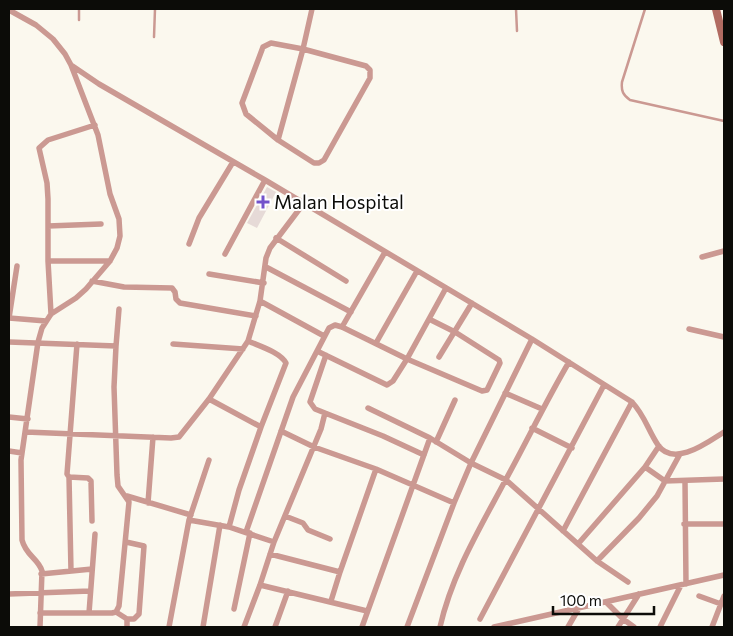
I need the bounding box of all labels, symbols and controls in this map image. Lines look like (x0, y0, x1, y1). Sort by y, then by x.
place label: Malan Hospital (274, 190, 404, 213)
marker: Malan Hospital (256, 195, 270, 209)
scale bar (553, 584, 654, 616)
text: 100 m (560, 591, 602, 609)

